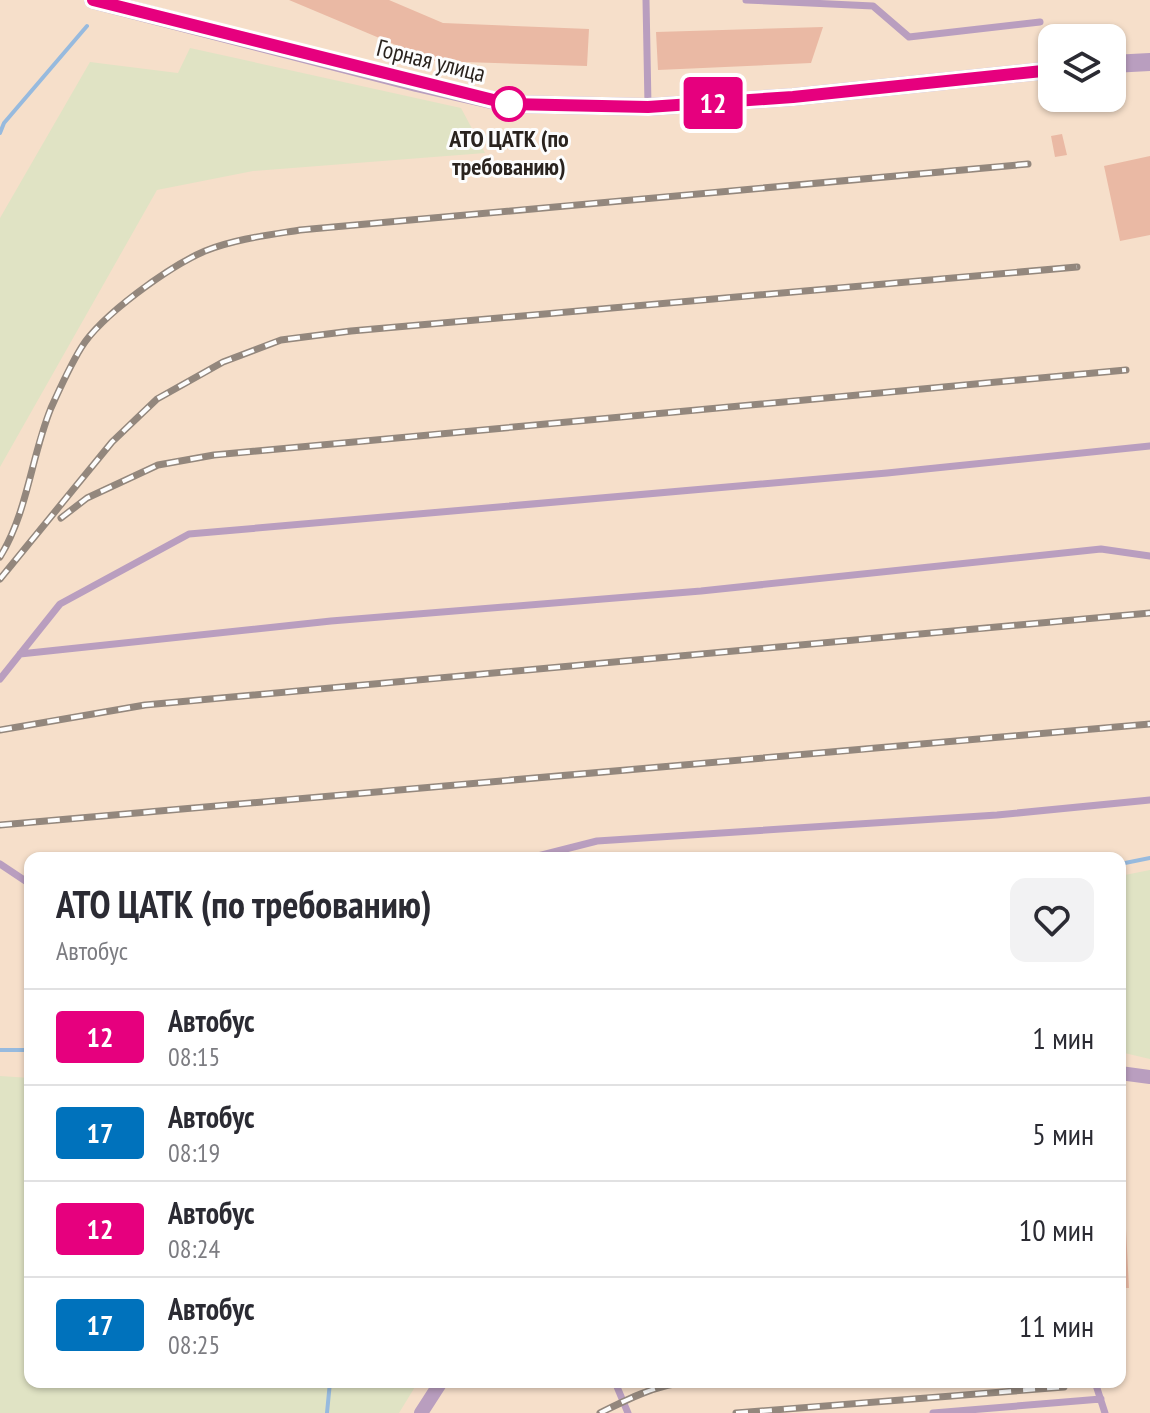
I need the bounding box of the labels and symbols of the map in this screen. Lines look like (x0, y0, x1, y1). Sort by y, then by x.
street label: Горная улица (374, 32, 489, 89)
line badge: 12 (677, 77, 749, 129)
marker: АТО ЦАТК (по требованию) (492, 87, 526, 121)
place label: АТО ЦАТК (по требованию) (448, 123, 569, 182)

